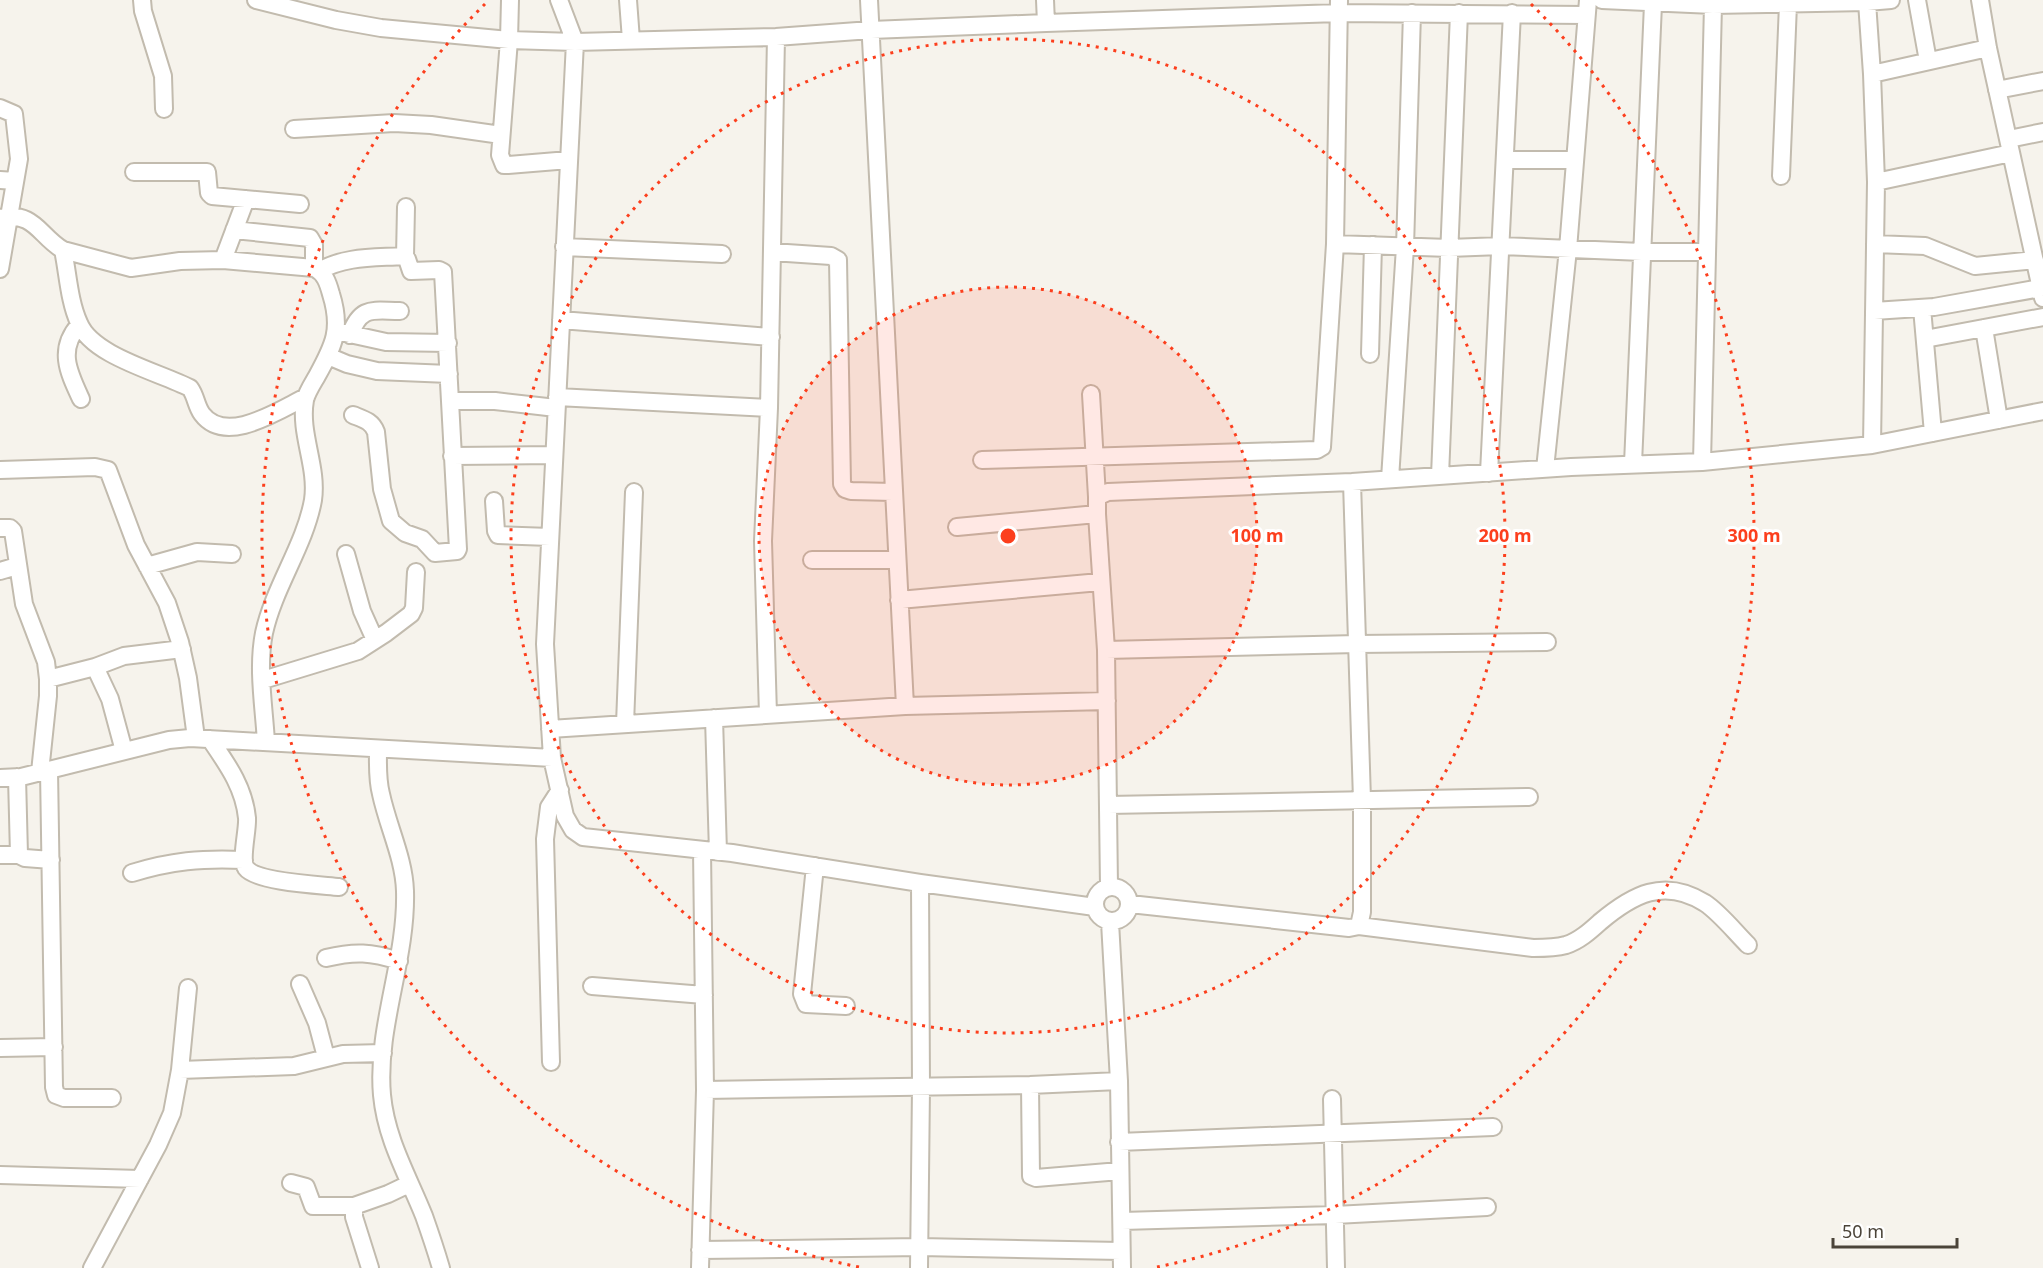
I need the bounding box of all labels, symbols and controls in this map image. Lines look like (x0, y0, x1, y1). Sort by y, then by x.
text: 100 m (1230, 523, 1284, 547)
text: 200 m (1478, 523, 1532, 547)
text: 300 m (1727, 523, 1781, 547)
centre of rings (998, 526, 1018, 546)
scale bar (1833, 1211, 1958, 1249)
text: 50 m (1842, 1219, 1884, 1243)

